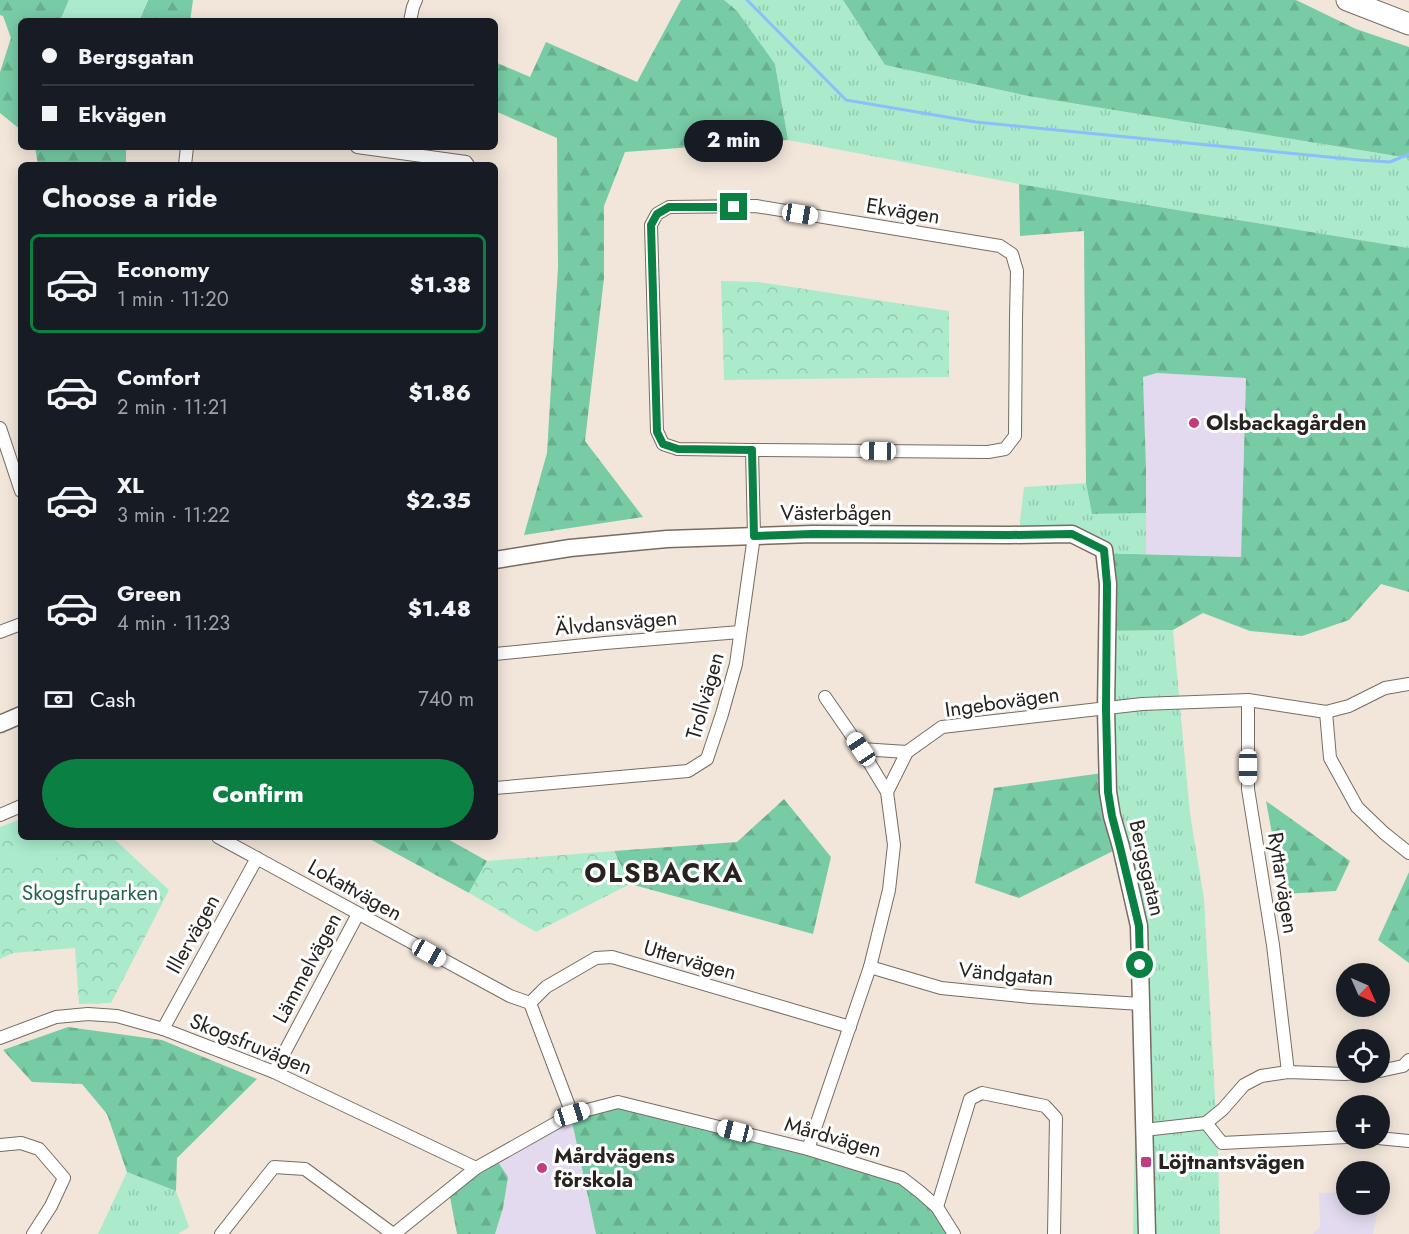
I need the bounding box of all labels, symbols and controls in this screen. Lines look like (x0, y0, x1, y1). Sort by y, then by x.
text: Bergsgatan (78, 40, 194, 72)
text: Ekvägen (78, 98, 167, 130)
callout: 2 min (684, 120, 783, 162)
text: 2 min (707, 126, 760, 155)
text: Choose a ride (42, 178, 217, 217)
street label: Ekvägen (864, 190, 942, 232)
route end (720, 193, 747, 220)
car (781, 202, 819, 226)
text: Economy (117, 253, 209, 285)
icon: car (45, 257, 99, 311)
text: $1.38 (410, 268, 471, 300)
text: 1 min · 11:20 (117, 285, 229, 314)
text: Comfort (117, 361, 200, 393)
icon: car (45, 365, 99, 419)
text: $1.86 (409, 376, 471, 408)
text: 2 min · 11:21 (117, 393, 228, 422)
place label: Olsbackagården (1206, 408, 1367, 438)
marker: Olsbackagården (1187, 416, 1201, 430)
car (860, 442, 896, 460)
text: XL (117, 469, 144, 501)
icon: car (45, 473, 99, 527)
text: $2.35 (406, 484, 471, 516)
street label: Västerbågen (780, 498, 892, 528)
text: 3 min · 11:22 (117, 501, 230, 530)
text: Green (117, 577, 181, 609)
icon: car (45, 581, 99, 635)
text: $1.48 (408, 592, 471, 624)
street label: Älvdansvägen (554, 603, 678, 643)
text: 4 min · 11:23 (117, 609, 230, 638)
street label: Trollvägen (678, 649, 732, 743)
street label: Ingebovägen (943, 679, 1061, 725)
icon: cash (42, 683, 75, 716)
text: Cash (90, 683, 136, 715)
text: 740 m (418, 685, 474, 714)
car (843, 729, 879, 769)
car (1239, 749, 1257, 785)
button: Confirm (42, 759, 474, 828)
street label: Bergsgatan (1121, 817, 1173, 919)
street label: Ryttarvägen (1260, 830, 1306, 936)
street label: Lokattvägen (302, 852, 408, 928)
district label: OLSBACKA (584, 853, 744, 892)
park label: Skogsfruparken (22, 878, 158, 908)
street label: Illervägen (159, 889, 227, 979)
street label: Lämmelvägen (265, 907, 349, 1029)
street label: Uttervägen (640, 932, 740, 988)
car (409, 936, 449, 970)
route start (1126, 951, 1153, 978)
street label: Vändgatan (957, 955, 1055, 993)
north arrow (1336, 963, 1390, 1017)
map controls (1336, 963, 1390, 1215)
street label: Skogsfruvägen (185, 1006, 317, 1082)
button: locate (1336, 1029, 1390, 1083)
button: + (1336, 1095, 1390, 1149)
car (552, 1100, 592, 1128)
street label: Mårdvägen (781, 1109, 885, 1165)
car (715, 1118, 755, 1144)
place label: Mårdvägens förskola (554, 1141, 675, 1195)
place label: Löjtnantsvägen (1158, 1147, 1305, 1177)
marker: Löjtnantsvägen (1139, 1155, 1153, 1169)
marker: Mårdvägens förskola (535, 1161, 549, 1175)
button: − (1336, 1161, 1390, 1215)

